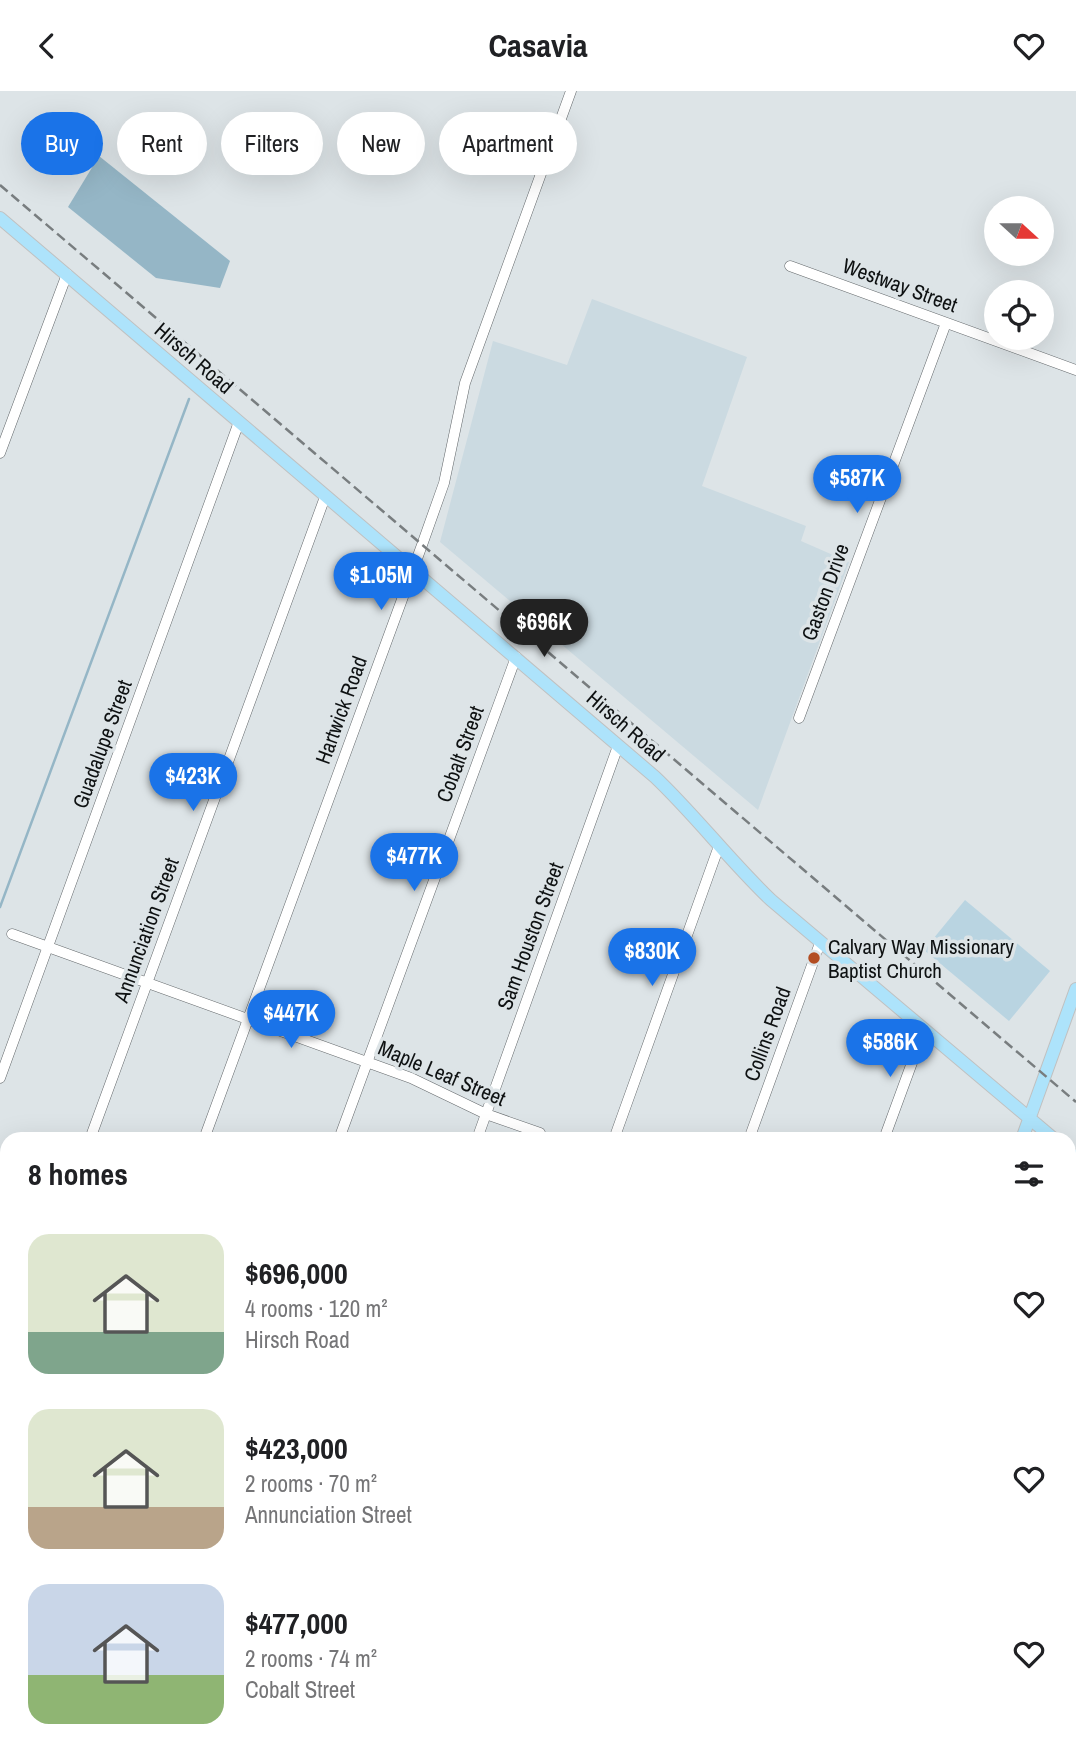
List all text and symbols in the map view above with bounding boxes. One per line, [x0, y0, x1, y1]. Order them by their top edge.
text: Casavia [488, 24, 588, 67]
icon: back [28, 27, 66, 65]
icon: heart [1010, 27, 1048, 65]
chip: Buy [21, 112, 103, 175]
chip: Rent [117, 112, 207, 175]
chip: Filters [221, 112, 323, 175]
chip: New [337, 112, 425, 175]
chip: Apartment [439, 112, 577, 175]
north arrow [984, 196, 1054, 266]
map controls [984, 196, 1054, 350]
street label: Westway Street [839, 251, 962, 319]
button: locate [984, 280, 1054, 350]
street label: Hirsch Road [148, 316, 240, 400]
pin: $587K [808, 455, 906, 515]
text: $587K [829, 462, 885, 493]
street label: Gaston Drive [794, 539, 856, 645]
pin: $1.05M [324, 553, 438, 612]
text: $1.05M [350, 559, 412, 590]
pin: $696K [495, 599, 593, 659]
text: $696K [516, 606, 572, 637]
street label: Hartwick Road [308, 652, 374, 768]
street label: Guadalupe Street [65, 675, 139, 812]
street label: Hirsch Road [580, 684, 672, 768]
street label: Cobalt Street [429, 702, 491, 806]
pin: $423K [144, 753, 242, 813]
text: $423K [165, 760, 221, 791]
pin: $477K [365, 833, 463, 893]
text: $477K [386, 840, 442, 871]
street label: Annunciation Street [106, 853, 186, 1007]
street label: Sam Houston Street [490, 858, 570, 1014]
pin: $830K [603, 929, 701, 988]
place label: Calvary Way Missionary Baptist Church [828, 932, 1014, 985]
text: $830K [624, 935, 680, 966]
marker: Calvary Way Missionary Baptist Church [806, 950, 822, 966]
street label: Collins Road [737, 983, 797, 1085]
pin: $447K [242, 991, 340, 1050]
text: $447K [263, 997, 319, 1028]
pin: $586K [841, 1019, 939, 1079]
text: $586K [862, 1026, 918, 1057]
street label: Maple Leaf Street [374, 1033, 510, 1113]
text: 8 homes [28, 1154, 128, 1194]
icon: filters [1010, 1155, 1048, 1193]
text: $696,000 [245, 1253, 348, 1293]
icon: home [84, 1262, 168, 1346]
icon: heart [1010, 1285, 1048, 1323]
text: 4 rooms · 120 m² [245, 1293, 388, 1324]
text: Hirsch Road [245, 1324, 350, 1355]
text: $423,000 [245, 1428, 348, 1468]
icon: home [84, 1437, 168, 1521]
icon: heart [1010, 1460, 1048, 1498]
text: 2 rooms · 70 m² [245, 1468, 377, 1499]
text: Annunciation Street [245, 1499, 412, 1530]
text: $477,000 [245, 1603, 348, 1643]
icon: home [84, 1612, 168, 1696]
icon: heart [1010, 1635, 1048, 1673]
text: 2 rooms · 74 m² [245, 1643, 377, 1674]
text: Cobalt Street [245, 1674, 355, 1705]

